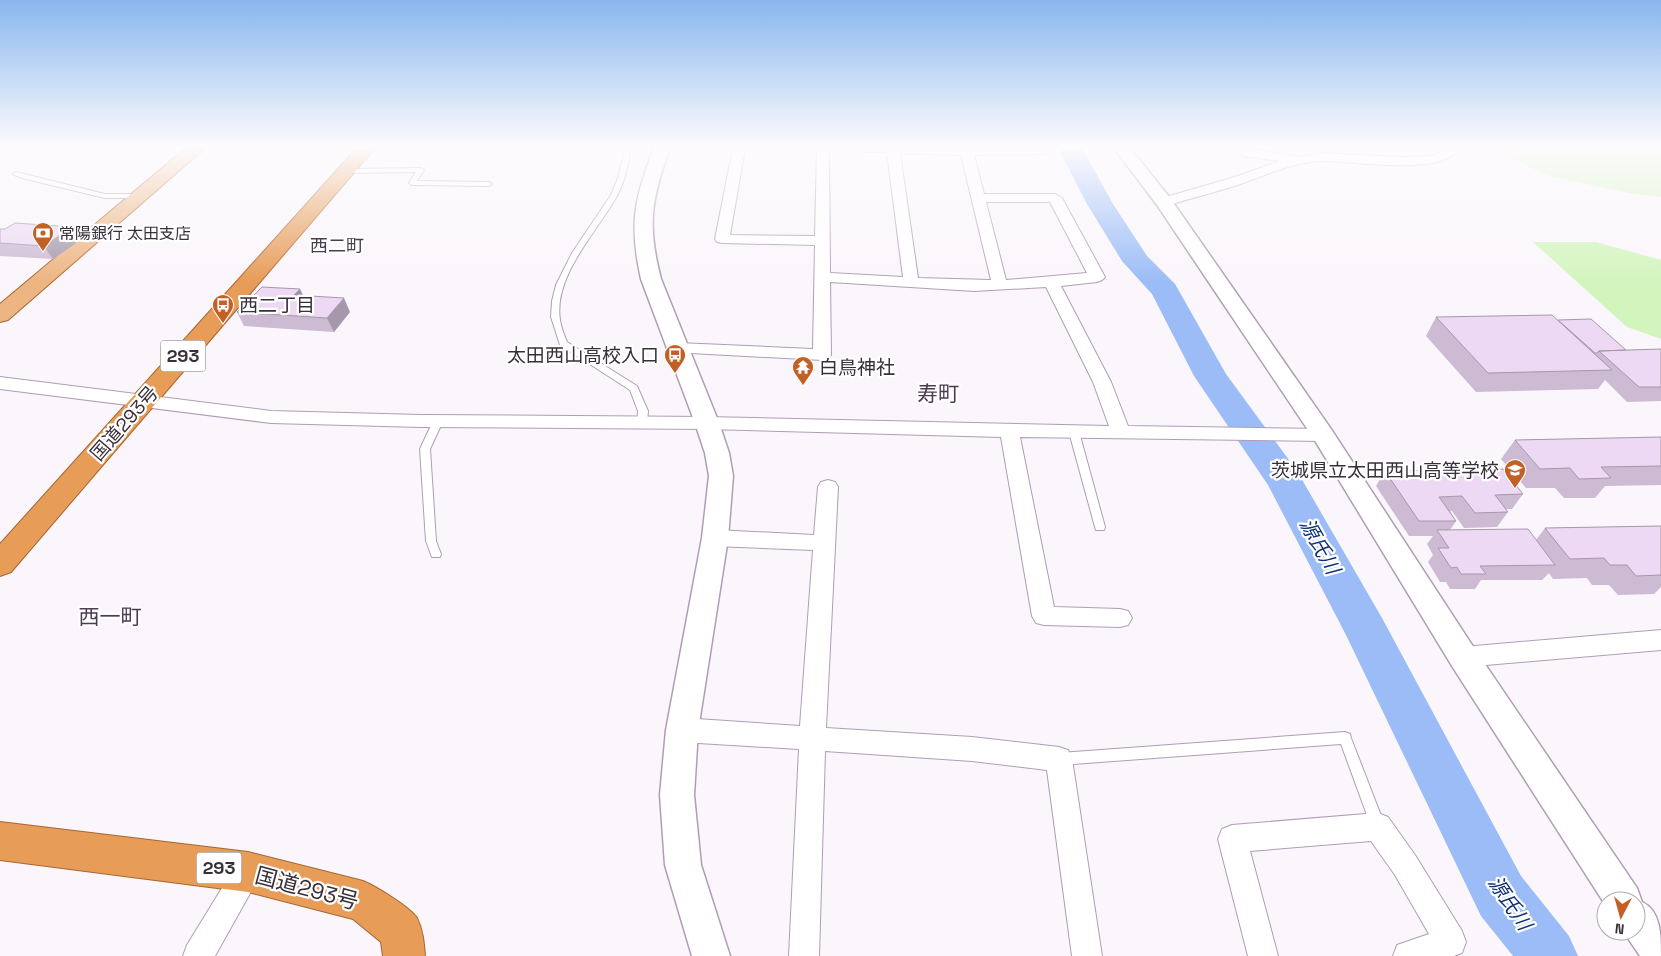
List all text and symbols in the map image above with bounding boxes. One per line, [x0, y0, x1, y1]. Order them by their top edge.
bank icon: 常陽銀行 太田支店 [31, 221, 55, 252]
place label: 常陽銀行 太田支店 [59, 223, 191, 244]
district label: 西二町 [310, 234, 364, 257]
bus stop icon: 西二丁目 [211, 293, 235, 324]
place label: 西二丁目 [239, 293, 315, 318]
road number: 293 [160, 341, 206, 372]
place label: 太田西山高校入口 [507, 343, 659, 368]
bus stop icon: 太田西山高校入口 [663, 343, 687, 374]
temple icon: 白鳥神社 [791, 355, 815, 386]
place label: 白鳥神社 [819, 355, 895, 380]
district label: 寿町 [917, 380, 959, 407]
street label: 国道293号 [85, 381, 164, 466]
place label: 茨城県立太田西山高等学校 [1271, 458, 1499, 483]
school or university icon: 茨城県立太田西山高等学校 [1503, 458, 1527, 489]
water label: 源氏川 [1294, 513, 1347, 580]
district label: 西一町 [79, 603, 142, 630]
road number: 293 [196, 852, 242, 884]
street label: 国道293号 [252, 861, 362, 915]
water label: 源氏川 [1482, 871, 1539, 937]
north arrow [1596, 891, 1646, 941]
text: N [1614, 919, 1625, 938]

